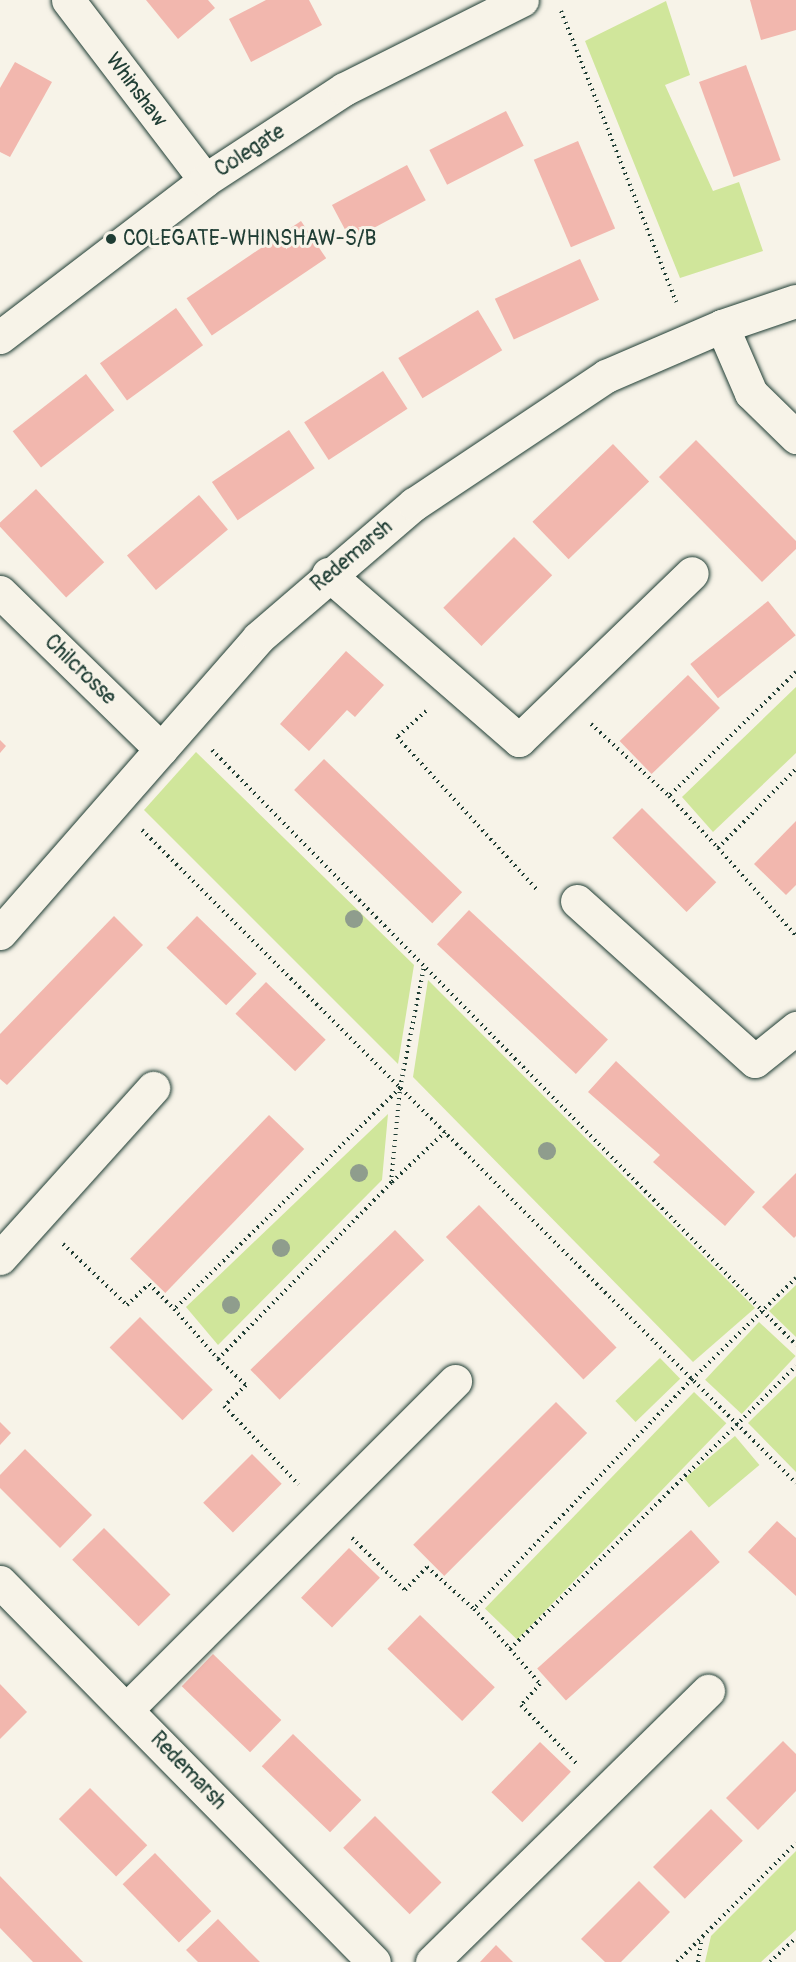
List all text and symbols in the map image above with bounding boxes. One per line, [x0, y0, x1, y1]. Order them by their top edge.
street label: Whinshaw [100, 48, 172, 132]
street label: Colegate [210, 119, 290, 183]
place label: COLEGATE-WHINSHAW-S/B [123, 226, 376, 252]
marker: COLEGATE-WHINSHAW-S/B [104, 232, 118, 246]
street label: Redemarsh [306, 515, 398, 597]
street label: Chilcrosse [39, 630, 121, 710]
street label: Redemarsh [145, 1727, 231, 1815]

